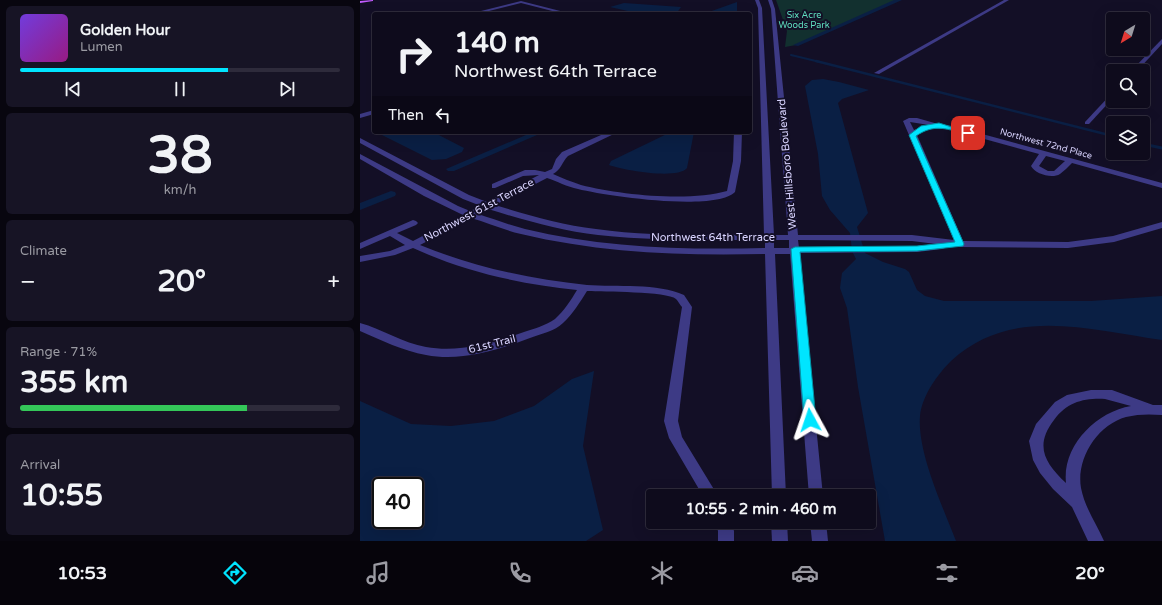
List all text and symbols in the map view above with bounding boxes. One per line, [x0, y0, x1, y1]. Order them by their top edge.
park label: Six Acre Woods Park [778, 10, 830, 31]
north arrow [1106, 12, 1150, 56]
map controls [1106, 12, 1150, 160]
text: Golden Hour [80, 21, 170, 39]
text: 140 m [454, 26, 540, 60]
icon: right [388, 28, 440, 80]
text: Lumen [80, 39, 123, 55]
text: Northwest 64th Terrace [454, 60, 657, 82]
button: search [1106, 64, 1150, 108]
icon: previous [62, 78, 84, 100]
icon: pause [169, 78, 191, 100]
icon: next [276, 78, 298, 100]
street label: West Hillsboro Boulevard [775, 98, 799, 230]
icon: left [432, 104, 454, 126]
text: Then [388, 106, 424, 124]
pin [951, 116, 985, 150]
button: layers [1106, 116, 1150, 160]
icon: arrive [957, 122, 979, 144]
text: 38 [147, 124, 213, 187]
street label: Northwest 72nd Place [999, 126, 1093, 162]
street label: Northwest 61st Terrace [422, 175, 536, 245]
text: km/h [164, 182, 196, 198]
street label: Northwest 64th Terrace [651, 231, 775, 244]
text: Climate [20, 243, 67, 259]
text: 20° [157, 263, 206, 300]
text: − [20, 269, 36, 295]
text: + [328, 269, 340, 295]
street label: 61st Trail [467, 332, 517, 356]
text: Range · 71% [20, 344, 97, 360]
text: 355 km [20, 364, 128, 401]
position arrow [789, 399, 831, 441]
text: Arrival [20, 457, 60, 473]
text: 10:55 [20, 477, 103, 514]
speed limit sign: 40 [372, 477, 424, 529]
text: 10:55 · 2 min · 460 m [686, 500, 836, 518]
icon: directions [221, 559, 249, 587]
icon: music [364, 559, 392, 587]
icon: phone [506, 559, 534, 587]
icon: climate [648, 559, 676, 587]
icon: car [791, 559, 819, 587]
icon: filters [933, 559, 961, 587]
text: 10:53 [57, 562, 107, 584]
text: 20° [1075, 562, 1105, 584]

